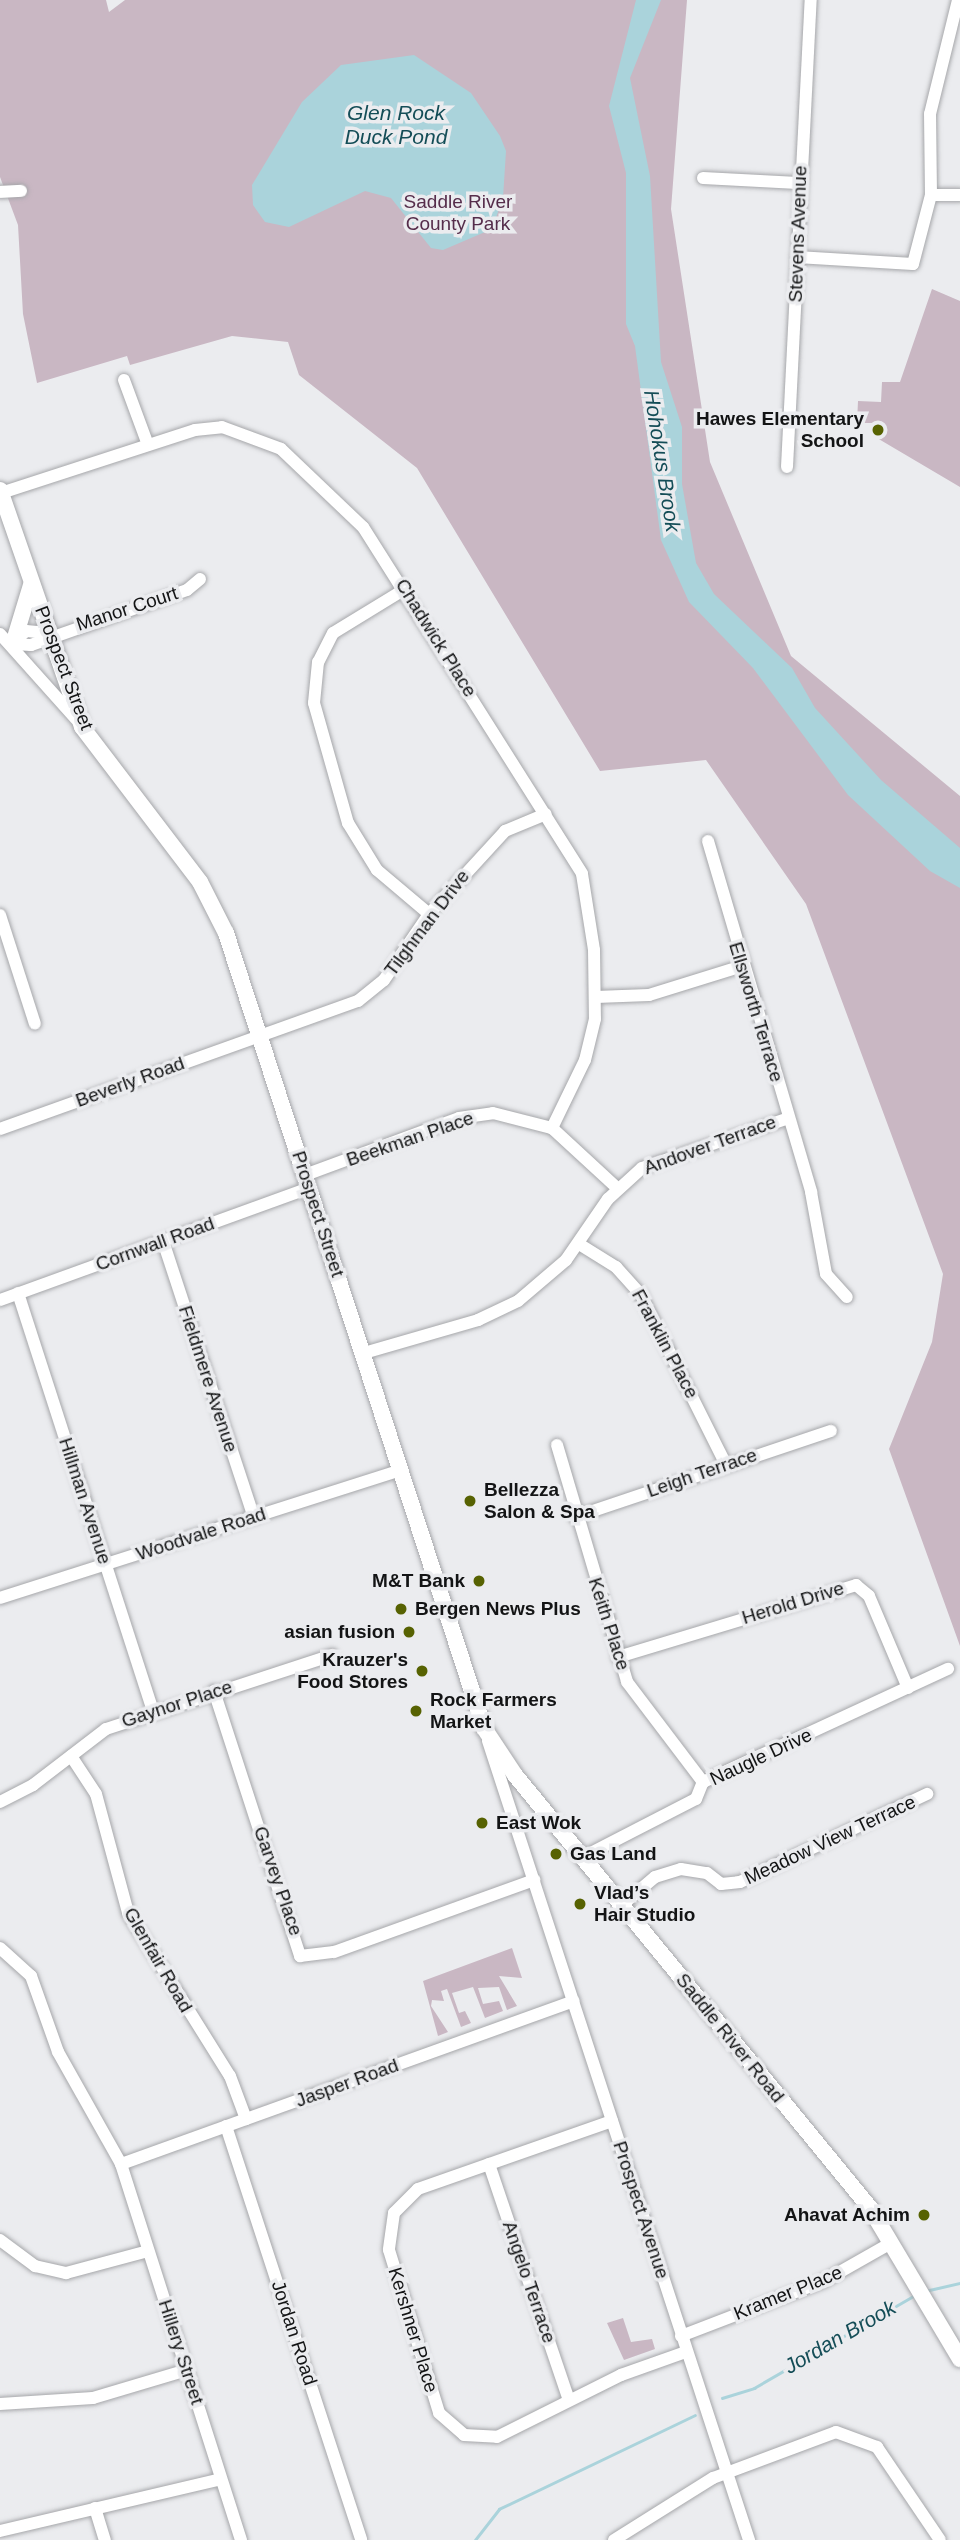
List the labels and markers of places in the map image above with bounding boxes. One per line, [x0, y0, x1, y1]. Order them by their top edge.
place label: Hawes Elementary School [696, 408, 864, 452]
marker: Hawes Elementary School [870, 422, 886, 438]
place label: Bellezza Salon & Spa [484, 1479, 595, 1523]
marker: Bellezza Salon & Spa [462, 1493, 478, 1509]
place label: M&T Bank [372, 1570, 465, 1592]
marker: M&T Bank [471, 1573, 487, 1589]
place label: Bergen News Plus [415, 1598, 581, 1620]
marker: Bergen News Plus [393, 1601, 409, 1617]
place label: asian fusion [284, 1621, 395, 1643]
marker: asian fusion [401, 1624, 417, 1640]
place label: Krauzer's Food Stores [297, 1649, 408, 1693]
marker: Krauzer's Food Stores [414, 1663, 430, 1679]
place label: Rock Farmers Market [430, 1689, 557, 1733]
marker: Rock Farmers Market [408, 1703, 424, 1719]
place label: East Wok [496, 1812, 581, 1834]
marker: East Wok [474, 1815, 490, 1831]
place label: Gas Land [570, 1843, 657, 1865]
marker: Gas Land [548, 1846, 564, 1862]
place label: Vlad’s Hair Studio [594, 1882, 695, 1926]
marker: Vlad’s Hair Studio [572, 1896, 588, 1912]
place label: Ahavat Achim [783, 2204, 910, 2226]
marker: Ahavat Achim [916, 2207, 932, 2223]

